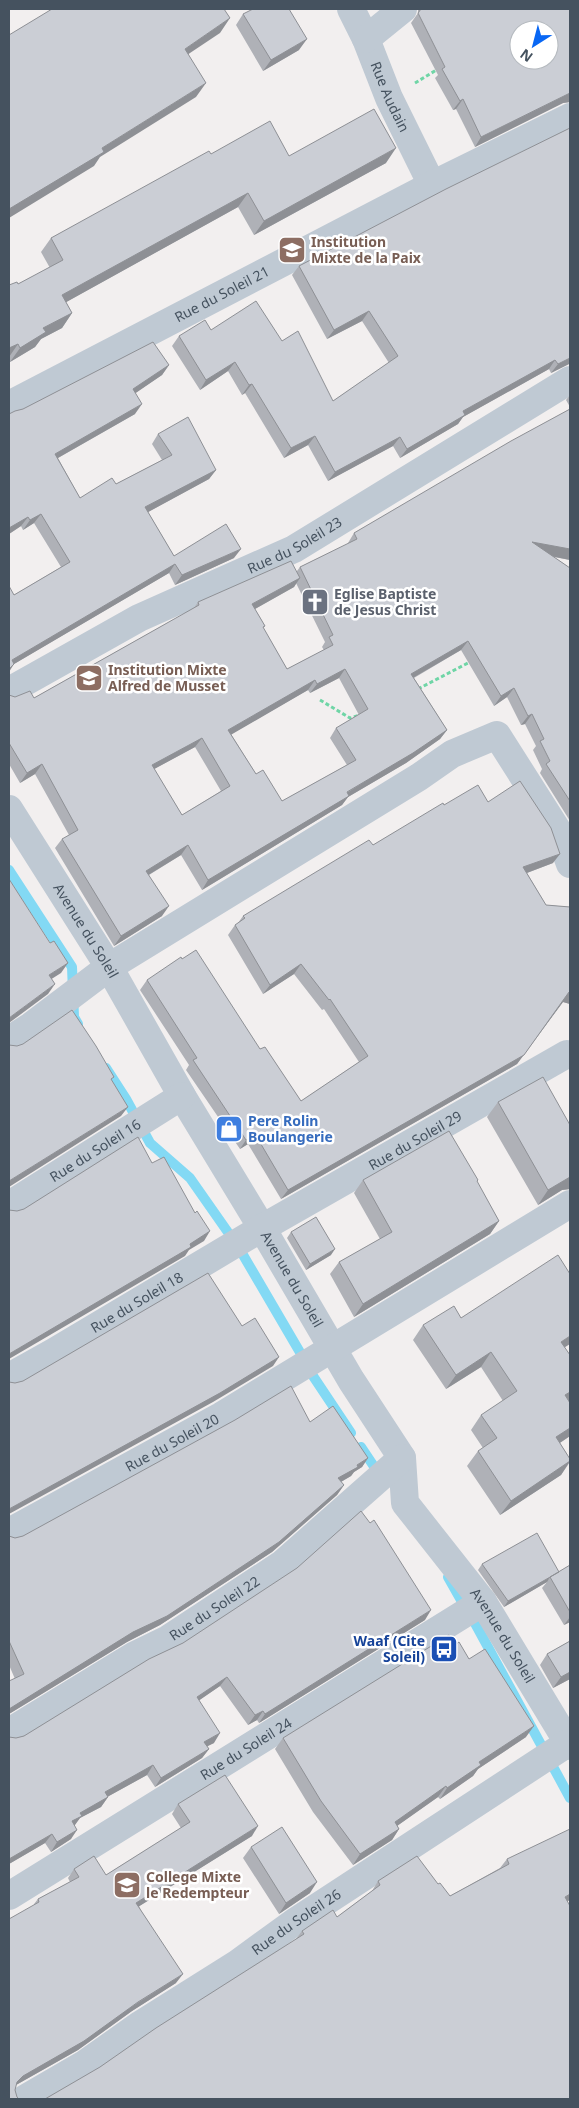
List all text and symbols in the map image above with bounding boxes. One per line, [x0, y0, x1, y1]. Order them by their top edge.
north arrow [509, 20, 559, 70]
text: N [516, 45, 536, 67]
street label: Rue Audain [367, 58, 414, 135]
place label: Institution Mixte de la Paix [311, 232, 422, 267]
school or university icon: Institution Mixte de la Paix [277, 235, 307, 265]
street label: Rue du Soleil 21 [171, 261, 272, 326]
street label: Rue du Soleil 23 [244, 512, 345, 578]
place label: Eglise Baptiste de Jesus Christ [334, 584, 436, 619]
church icon: Eglise Baptiste de Jesus Christ [300, 587, 330, 617]
place label: Institution Mixte Alfred de Musset [108, 660, 227, 695]
school or university icon: Institution Mixte Alfred de Musset [74, 663, 104, 693]
street label: Avenue du Soleil [49, 879, 123, 981]
street label: Rue du Soleil 29 [365, 1106, 465, 1174]
place label: Pere Rolin Boulangerie [248, 1111, 333, 1146]
street label: Rue du Soleil 16 [46, 1114, 144, 1186]
shop icon: Pere Rolin Boulangerie [214, 1114, 244, 1144]
street label: Avenue du Soleil [257, 1227, 328, 1331]
street label: Rue du Soleil 18 [87, 1267, 186, 1337]
street label: Rue du Soleil 20 [122, 1409, 222, 1476]
street label: Rue du Soleil 22 [165, 1571, 263, 1645]
street label: Avenue du Soleil [466, 1584, 540, 1687]
place label: Waaf (Cite Soleil) [354, 1631, 425, 1666]
bus stop icon: Waaf (Cite Soleil) [429, 1634, 459, 1664]
street label: Rue du Soleil 24 [196, 1713, 295, 1784]
place label: College Mixte le Redempteur [146, 1867, 250, 1902]
school or university icon: College Mixte le Redempteur [112, 1870, 142, 1900]
street label: Rue du Soleil 26 [248, 1884, 344, 1959]

